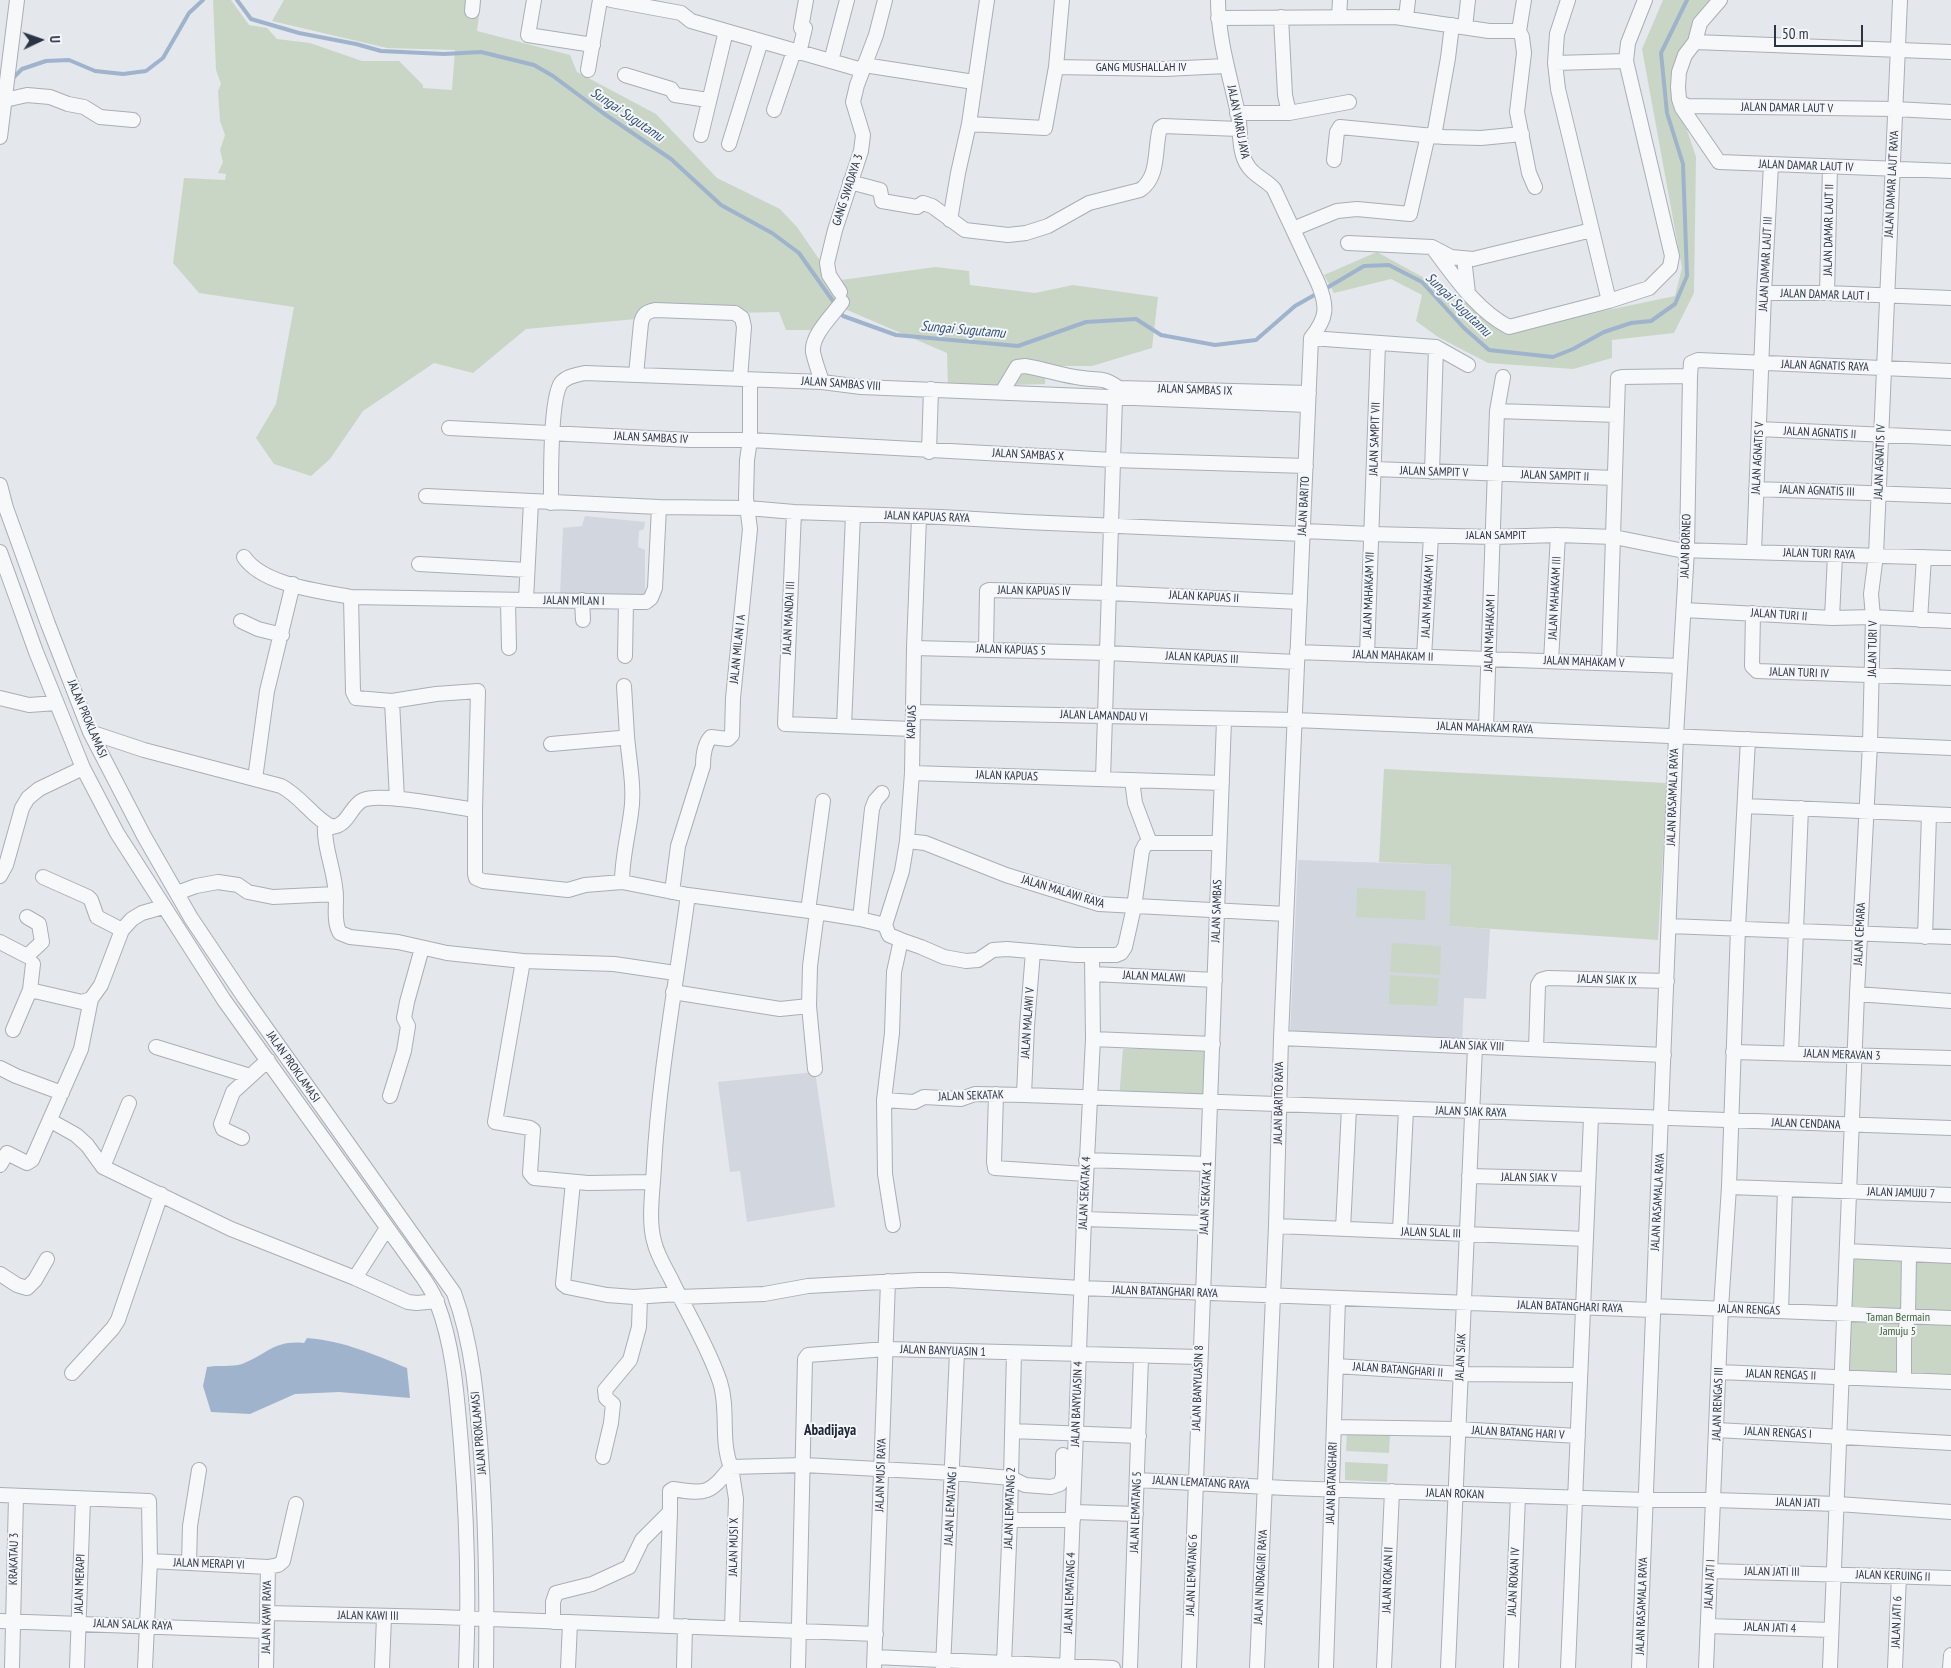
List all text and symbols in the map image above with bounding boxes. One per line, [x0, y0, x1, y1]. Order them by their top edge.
north arrow [15, 15, 65, 65]
scale bar [1776, 15, 1865, 47]
text: 50 m [1782, 24, 1808, 43]
text: U [46, 35, 64, 43]
street label: GANG MUSHALLAH IV [1096, 61, 1186, 75]
water label: Sungai Sugutamu [587, 84, 667, 146]
street label: JALAN WARU JAYA [1224, 84, 1252, 160]
street label: JALAN DAMAR LAUT V [1741, 100, 1833, 116]
street label: JALAN DAMAR LAUT RAYA [1882, 130, 1902, 238]
street label: GANG SWADAYA 3 [830, 152, 866, 228]
street label: JALAN DAMAR LAUT IV [1758, 157, 1854, 175]
street label: JALAN DAMAR LAUT II [1821, 184, 1837, 276]
street label: JALAN DAMAR LAUT III [1756, 216, 1776, 312]
water label: Sungai Sugutamu [1422, 270, 1494, 340]
street label: JALAN DAMAR LAUT I [1780, 286, 1870, 304]
water label: Sungai Sugutamu [920, 318, 1006, 342]
street label: JALAN AGNATIS RAYA [1781, 357, 1869, 375]
street label: JALAN SAMBAS VIII [801, 374, 881, 394]
street label: JALAN SAMBAS IX [1157, 382, 1233, 398]
street label: JALAN SAMPIT VII [1367, 402, 1383, 476]
street label: JALAN AGNATIS V [1749, 421, 1767, 495]
street label: JALAN AGNATIS II [1783, 424, 1857, 442]
street label: JALAN AGNATIS IV [1871, 424, 1889, 500]
street label: JALAN SAMBAS IV [614, 429, 688, 447]
street label: JALAN SAMBAS X [992, 446, 1064, 464]
street label: JALAN SAMPIT V [1400, 464, 1468, 480]
street label: JALAN SAMPIT II [1521, 468, 1589, 484]
street label: JALAN BARITO [1295, 476, 1313, 536]
street label: JALAN AGNATIS III [1779, 482, 1855, 500]
street label: JALAN KAPUAS RAYA [884, 508, 970, 526]
street label: JALAN BORNEO [1678, 514, 1694, 578]
street label: JALAN SAMPIT [1466, 529, 1526, 543]
street label: JALAN TURI RAYA [1783, 546, 1855, 562]
street label: JALAN MAHAKAM VII [1360, 552, 1378, 638]
street label: JALAN MAHAKAM VI [1419, 554, 1437, 638]
street label: JALAN MAHAKAM III [1546, 556, 1564, 640]
street label: JALAN MANDAI III [780, 581, 798, 655]
street label: JALAN KAPUAS IV [997, 583, 1071, 599]
street label: JALAN KAPUAS II [1169, 588, 1239, 606]
street label: JALAN MILAN I [543, 593, 605, 609]
street label: JALAN MAHAKAM I [1481, 594, 1499, 672]
street label: JALAN TURI II [1750, 606, 1808, 624]
street label: JALAN MILAN I A [727, 614, 749, 684]
street label: JALAN TURI V [1865, 621, 1881, 677]
street label: JALAN KAPUAS 5 [976, 642, 1046, 658]
street label: JALAN MAHAKAM II [1352, 647, 1434, 665]
street label: JALAN KAPUAS III [1165, 649, 1239, 667]
street label: JALAN MAHAKAM V [1543, 653, 1625, 671]
street label: JALAN TURI IV [1769, 665, 1829, 681]
street label: JALAN PROKLAMASI [64, 678, 110, 760]
street label: KAPUAS [904, 705, 920, 739]
street label: JALAN LAMANDAU VI [1060, 707, 1148, 725]
street label: JALAN MAHAKAM RAYA [1437, 719, 1533, 737]
street label: JALAN RASAMALA RAYA [1664, 748, 1682, 846]
street label: JALAN KAPUAS [976, 768, 1038, 784]
street label: JALAN MALAWI RAYA [1020, 872, 1106, 912]
street label: JALAN SAMBAS [1209, 879, 1225, 943]
street label: JALAN CEMARA [1851, 902, 1869, 966]
street label: JALAN MALAWI [1122, 968, 1186, 986]
street label: JALAN SIAK IX [1577, 972, 1637, 988]
street label: JALAN MALAWI V [1018, 987, 1038, 1059]
street label: JALAN PROKLAMASI [263, 1029, 323, 1105]
street label: JALAN SIAK VIII [1440, 1038, 1504, 1054]
street label: JALAN MERAVAN 3 [1803, 1046, 1881, 1064]
street label: JALAN BARITO RAYA [1271, 1061, 1287, 1145]
street label: JALAN SEKATAK [938, 1088, 1004, 1104]
street label: JALAN SIAK RAYA [1435, 1104, 1507, 1120]
street label: JALAN CENDANA [1771, 1116, 1841, 1132]
street label: JALAN RASAMALA RAYA [1648, 1153, 1668, 1251]
street label: JALAN SEKATAK 4 [1076, 1156, 1094, 1230]
street label: JALAN SEKATAK 1 [1197, 1161, 1215, 1235]
street label: JALAN SIAK V [1501, 1170, 1557, 1186]
street label: JALAN JAMUJU 7 [1867, 1185, 1935, 1201]
street label: JALAN SLAL III [1401, 1225, 1461, 1241]
street label: JALAN BATANGHARI RAYA [1112, 1283, 1218, 1301]
street label: JALAN BATANGHARI RAYA [1517, 1298, 1623, 1316]
street label: JALAN RENGAS [1718, 1302, 1780, 1318]
park label: Taman Bermain Jamuju 5 [1866, 1311, 1930, 1339]
street label: JALAN SIAK [1453, 1333, 1469, 1381]
street label: JALAN BANYUASIN 1 [900, 1342, 986, 1360]
street label: JALAN BANYUASIN 8 [1189, 1345, 1207, 1431]
street label: JALAN BATANGHARI II [1352, 1360, 1444, 1380]
street label: JALAN BANYUASIN 4 [1068, 1361, 1086, 1447]
street label: JALAN RENGAS III [1710, 1367, 1726, 1441]
street label: JALAN RENGAS II [1746, 1367, 1816, 1383]
street label: JALAN PROKLAMASI [468, 1391, 490, 1475]
district label: Abadijaya [804, 1422, 856, 1440]
street label: JALAN BATANG HARI V [1471, 1423, 1565, 1443]
street label: JALAN RENGAS I [1744, 1424, 1812, 1442]
street label: JALAN MUSI RAYA [873, 1438, 889, 1512]
street label: JALAN BATANGHARI [1323, 1442, 1341, 1524]
street label: JALAN LEMATANG I [942, 1466, 960, 1546]
street label: JALAN LEMATANG 2 [1001, 1467, 1019, 1549]
street label: JALAN LEMATANG 5 [1127, 1471, 1145, 1553]
street label: JALAN LEMATANG RAYA [1152, 1473, 1250, 1493]
street label: JALAN ROKAN [1426, 1486, 1484, 1502]
street label: JALAN JATI [1776, 1495, 1820, 1511]
street label: JALAN MUSI X [726, 1518, 742, 1576]
street label: JALAN INDRAGIRI RAYA [1251, 1529, 1271, 1625]
street label: KRAKATAU 3 [6, 1533, 22, 1585]
street label: JALAN LEMATANG 6 [1183, 1534, 1201, 1616]
street label: JALAN ROKAN II [1380, 1547, 1396, 1613]
street label: JALAN ROKAN IV [1505, 1547, 1523, 1617]
street label: JALAN LEMATANG 4 [1061, 1552, 1079, 1634]
street label: JALAN MERAPI [72, 1554, 88, 1614]
street label: JALAN MERAPI VI [173, 1556, 245, 1572]
street label: JALAN RASAMALA RAYA [1633, 1557, 1651, 1655]
street label: JALAN JATI I [1702, 1559, 1718, 1609]
street label: JALAN JATI III [1744, 1564, 1800, 1580]
street label: JALAN KERUING II [1855, 1568, 1931, 1584]
street label: JALAN KAWI RAYA [259, 1580, 275, 1654]
street label: JALAN JATI 6 [1889, 1596, 1905, 1648]
street label: JALAN KAWI III [337, 1608, 399, 1624]
street label: JALAN SALAK RAYA [93, 1616, 173, 1634]
street label: JALAN JATI 4 [1744, 1620, 1796, 1636]

